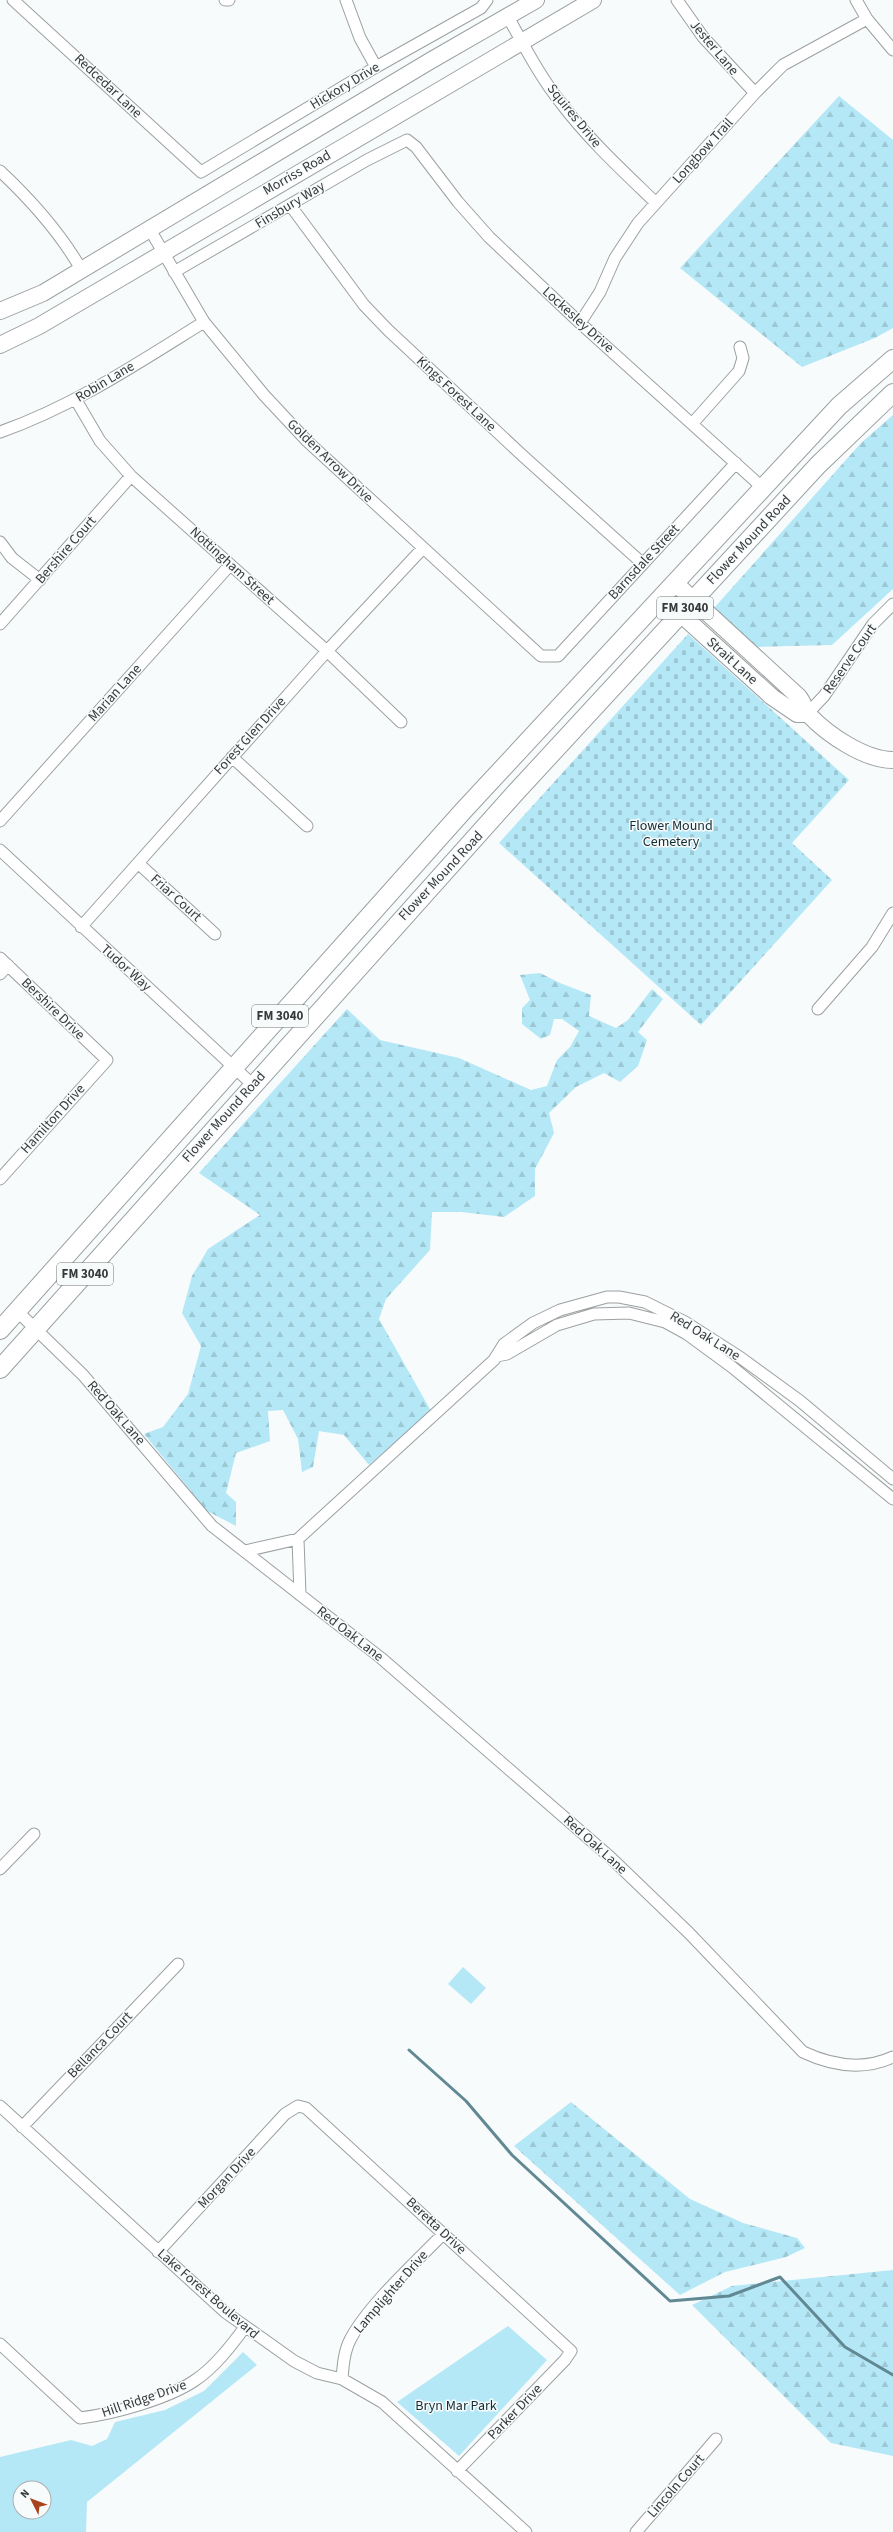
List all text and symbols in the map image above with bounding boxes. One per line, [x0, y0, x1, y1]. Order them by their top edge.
street label: Jester Lane [685, 16, 743, 80]
street label: Redcedar Lane [70, 49, 146, 123]
street label: Hickory Drive [306, 57, 384, 115]
street label: Squires Drive [542, 80, 606, 152]
street label: Longbow Trail [668, 113, 738, 188]
street label: Morriss Road [259, 145, 335, 201]
street label: Finsbury Way [251, 176, 329, 234]
street label: Lockesley Drive [538, 282, 618, 358]
street label: Kings Forest Lane [412, 352, 500, 436]
street label: Robin Lane [72, 357, 138, 407]
street label: Golden Arrow Drive [282, 415, 378, 507]
street label: Flower Mound Road [702, 491, 796, 589]
street label: Bershire Court [31, 511, 101, 588]
street label: Barnsdale Street [604, 520, 685, 604]
street label: Nottingham Street [185, 522, 279, 610]
road number: FM 3040 [657, 597, 713, 619]
street label: Reserve Court [818, 620, 882, 698]
street label: Strait Lane [702, 633, 762, 690]
street label: Marian Lane [84, 660, 146, 726]
street label: Forest Glen Drive [209, 692, 291, 779]
park label: Flower Mound Cemetery [629, 816, 713, 852]
street label: Flower Mound Road [394, 827, 488, 925]
street label: Friar Court [146, 870, 206, 926]
street label: Tudor Way [96, 940, 156, 996]
street label: Bershire Drive [17, 973, 89, 1045]
road number: FM 3040 [252, 1005, 308, 1027]
street label: Flower Mound Road [178, 1067, 270, 1167]
street label: Hamilton Drive [16, 1080, 90, 1158]
road number: FM 3040 [57, 1263, 113, 1285]
street label: Red Oak Lane [666, 1306, 744, 1366]
street label: Red Oak Lane [82, 1376, 150, 1450]
street label: Red Oak Lane [312, 1602, 388, 1667]
street label: Red Oak Lane [559, 1811, 631, 1879]
street label: Bellanca Court [63, 2007, 137, 2083]
street label: Morgan Drive [193, 2143, 261, 2213]
street label: Beretta Drive [401, 2193, 471, 2259]
street label: Lake Forest Boulevard [153, 2244, 263, 2344]
street label: Lamplighter Drive [349, 2246, 433, 2338]
street label: Hill Ridge Drive [99, 2375, 189, 2423]
street label: Parker Drive [483, 2380, 547, 2444]
park label: Bryn Mar Park [415, 2396, 497, 2416]
street label: Lincoln Court [643, 2450, 709, 2522]
north arrow [12, 2480, 52, 2520]
text: N [17, 2486, 33, 2501]

